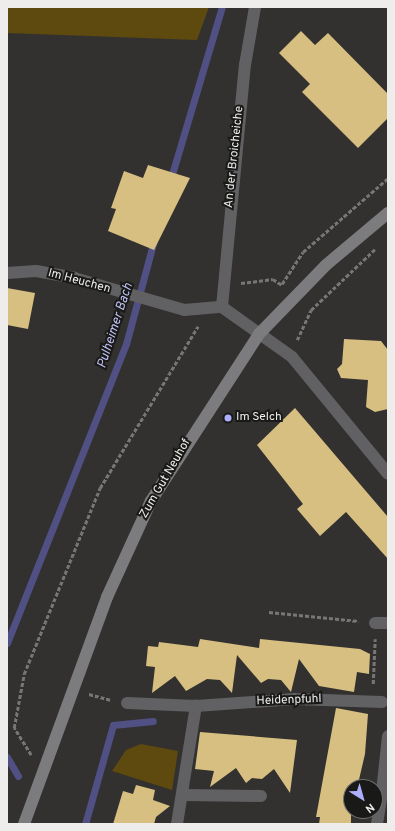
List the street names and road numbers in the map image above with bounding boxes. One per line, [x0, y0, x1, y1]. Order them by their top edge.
street label: An der Broicheiche [222, 105, 248, 209]
street label: Im Heuchen [46, 267, 112, 297]
street label: Zum Gut Neuhof [137, 437, 195, 521]
street label: Heidenpfuhl [256, 693, 322, 709]

